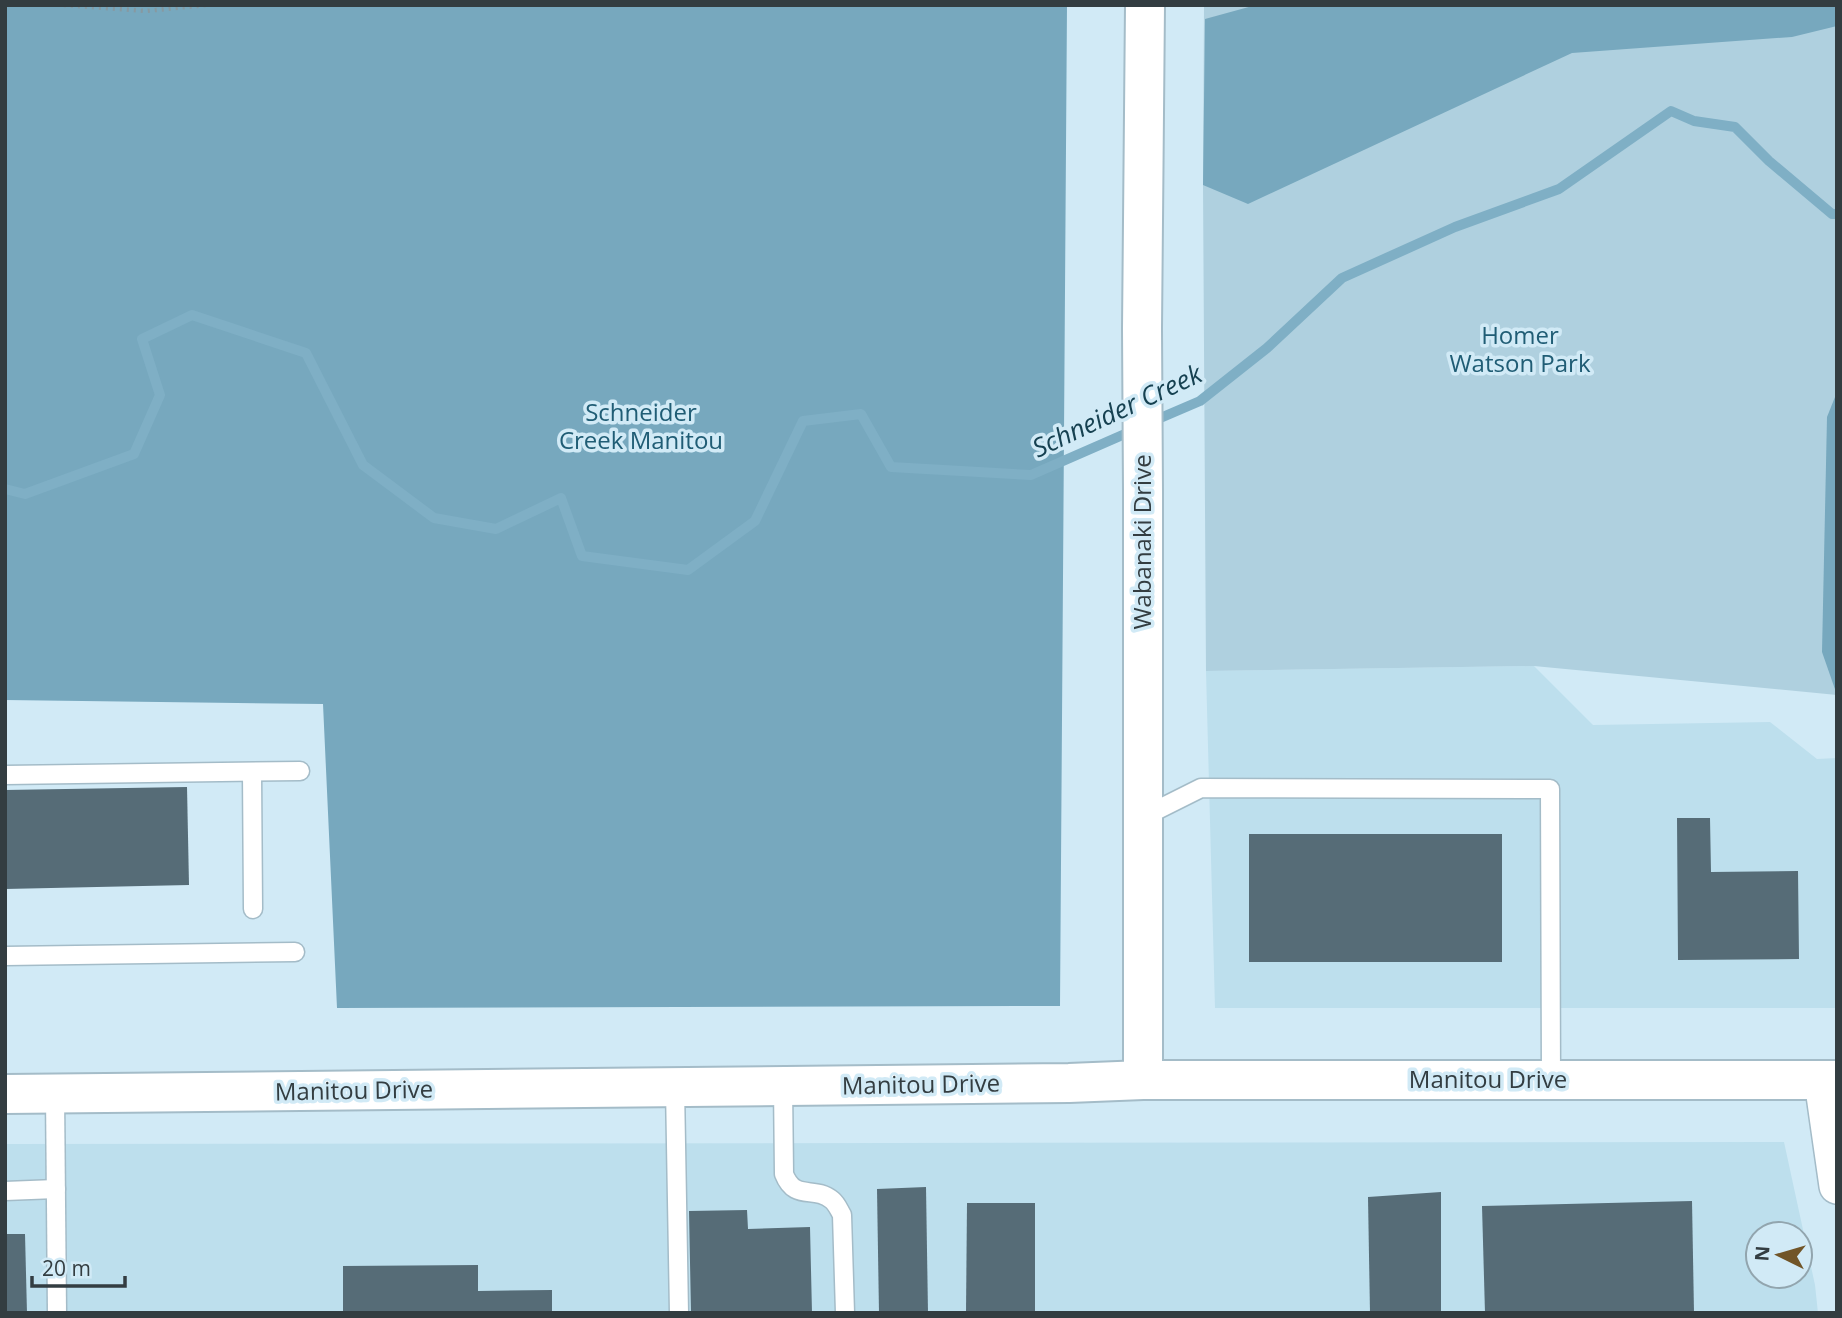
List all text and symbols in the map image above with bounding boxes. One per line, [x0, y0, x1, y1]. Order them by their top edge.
park label: Homer Watson Park [1449, 318, 1591, 379]
water label: Schneider Creek [1026, 354, 1209, 465]
park label: Schneider Creek Manitou [559, 395, 723, 456]
street label: Wabanaki Drive [1125, 454, 1158, 630]
street label: Manitou Drive [1409, 1062, 1567, 1095]
street label: Manitou Drive [842, 1066, 1000, 1101]
street label: Manitou Drive [275, 1072, 433, 1107]
north arrow [1744, 1220, 1814, 1290]
scale bar [32, 1244, 124, 1288]
text: N [1748, 1245, 1776, 1262]
text: 20 m [42, 1254, 91, 1282]

